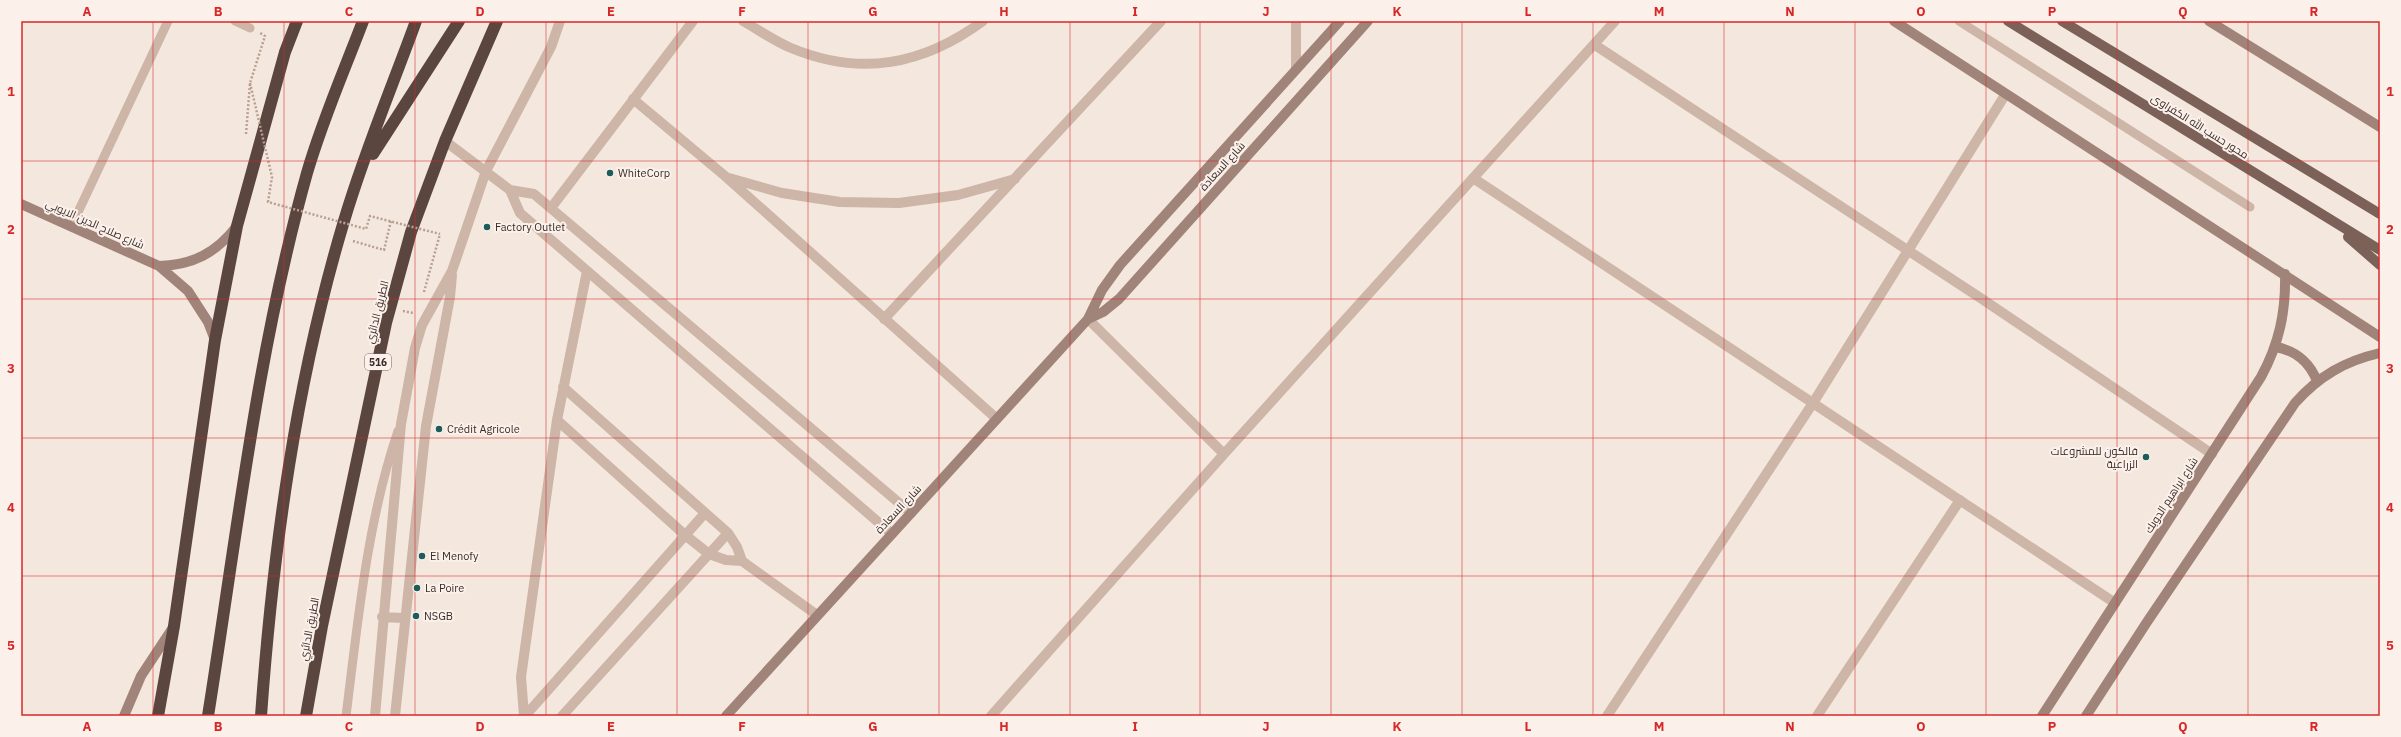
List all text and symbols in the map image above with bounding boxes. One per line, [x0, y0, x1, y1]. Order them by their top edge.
text: A [83, 3, 92, 20]
text: B [214, 3, 223, 20]
text: C [345, 3, 354, 20]
text: D [475, 3, 485, 20]
text: E [607, 3, 615, 20]
text: F [738, 3, 746, 20]
text: G [868, 3, 878, 20]
text: H [999, 3, 1009, 20]
text: I [1132, 3, 1138, 20]
text: J [1262, 3, 1270, 20]
text: K [1392, 3, 1402, 20]
text: L [1525, 3, 1532, 20]
text: M [1654, 3, 1664, 20]
text: N [1785, 3, 1795, 20]
text: O [1916, 3, 1926, 20]
text: P [2048, 3, 2057, 20]
text: Q [2178, 3, 2188, 20]
text: R [2310, 3, 2319, 20]
text: 1 [7, 83, 15, 100]
text: 1 [2386, 83, 2394, 100]
street label: محور حسب الله الكفراوى [2149, 89, 2252, 162]
street label: شارع السعادة [1196, 139, 1248, 194]
place label: WhiteCorp [618, 166, 670, 180]
marker: WhiteCorp [605, 168, 615, 178]
street label: شارع صلاح الدين الايوبي [43, 196, 146, 254]
place label: Factory Outlet [495, 220, 565, 234]
text: 2 [7, 221, 15, 238]
text: 2 [2386, 221, 2394, 238]
marker: Factory Outlet [482, 222, 492, 232]
street label: الطريق الدائري [362, 279, 394, 346]
road number: 516 [365, 354, 391, 370]
text: 3 [7, 360, 15, 377]
text: 3 [2386, 360, 2394, 377]
place label: Crédit Agricole [447, 422, 520, 436]
marker: Crédit Agricole [434, 424, 444, 434]
place label: فالكون للمشروعات الزراعية [2051, 444, 2138, 471]
marker: فالكون للمشروعات الزراعية [2141, 452, 2151, 462]
street label: شارع ابراهيم الدوبك [2141, 454, 2202, 536]
street label: شارع السعادة [872, 482, 925, 537]
text: 4 [7, 499, 15, 516]
text: 4 [2386, 499, 2394, 516]
place label: El Menofy [430, 549, 479, 563]
marker: El Menofy [417, 551, 427, 561]
place label: La Poire [425, 581, 464, 595]
marker: La Poire [412, 583, 422, 593]
street label: الطريق الدائري [296, 596, 324, 662]
place label: NSGB [424, 609, 453, 623]
marker: NSGB [411, 611, 421, 621]
text: 5 [7, 637, 15, 654]
text: 5 [2386, 637, 2394, 654]
text: A [83, 718, 92, 735]
text: B [214, 718, 223, 735]
text: C [345, 718, 354, 735]
text: D [475, 718, 485, 735]
text: E [607, 718, 615, 735]
text: F [738, 718, 746, 735]
text: G [868, 718, 878, 735]
text: H [999, 718, 1009, 735]
text: I [1132, 718, 1138, 735]
text: J [1262, 718, 1270, 735]
text: K [1392, 718, 1402, 735]
text: L [1525, 718, 1532, 735]
text: M [1654, 718, 1664, 735]
text: N [1785, 718, 1795, 735]
text: O [1916, 718, 1926, 735]
text: P [2048, 718, 2057, 735]
text: Q [2178, 718, 2188, 735]
text: R [2310, 718, 2319, 735]

